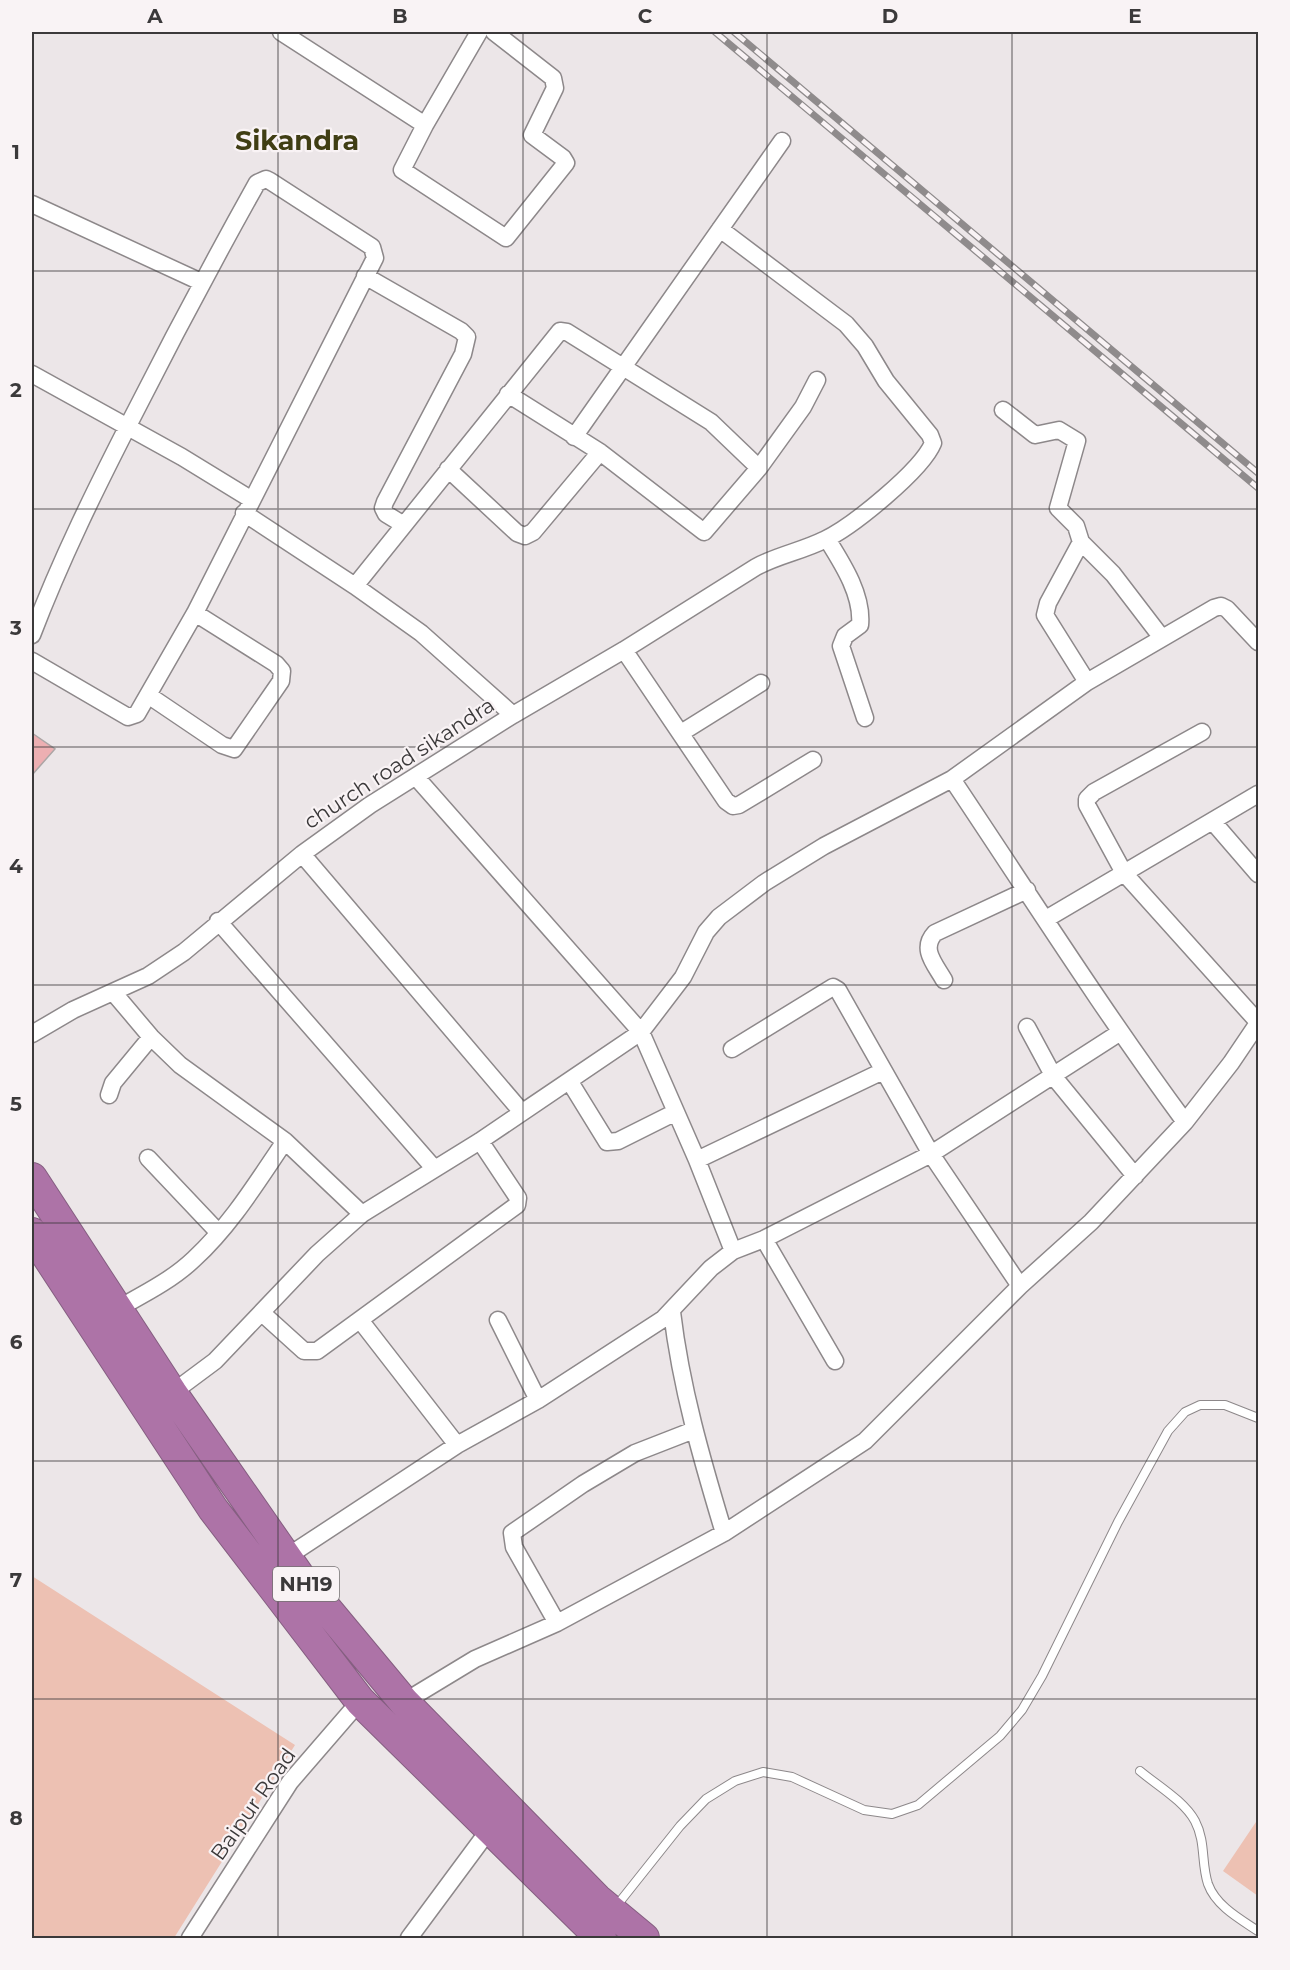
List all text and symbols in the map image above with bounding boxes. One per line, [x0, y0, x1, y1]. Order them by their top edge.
text: A [146, 4, 163, 28]
text: B [392, 4, 408, 28]
text: C [638, 4, 653, 28]
text: D [882, 4, 898, 28]
text: E [1128, 4, 1142, 28]
district label: Sikandra [235, 124, 359, 157]
text: 1 [12, 140, 20, 164]
text: 2 [10, 378, 22, 402]
text: 3 [9, 616, 22, 640]
street label: church road sikandra [299, 692, 499, 834]
text: 4 [9, 854, 23, 878]
text: 5 [10, 1092, 22, 1116]
text: 6 [10, 1330, 23, 1354]
road number: NH19 [273, 1567, 339, 1601]
text: 7 [10, 1568, 22, 1592]
street label: Baipur Road [205, 1743, 301, 1865]
text: 8 [9, 1806, 23, 1830]

